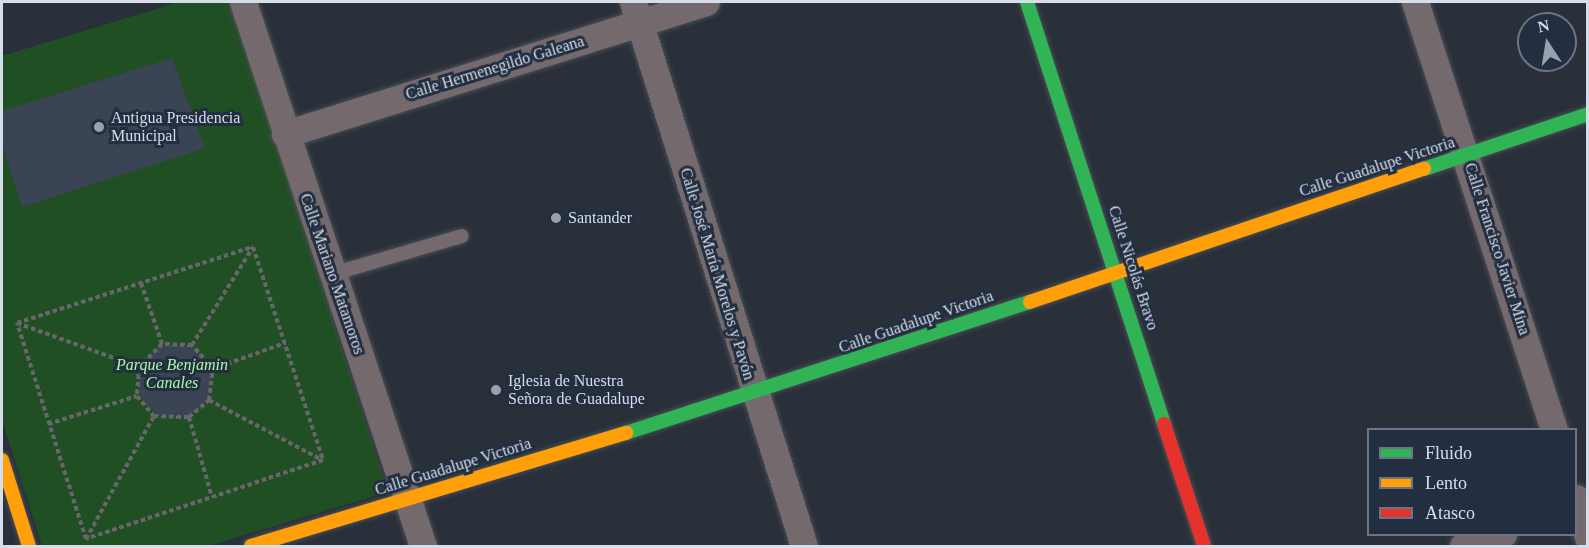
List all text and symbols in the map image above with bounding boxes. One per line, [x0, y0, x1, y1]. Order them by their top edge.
north arrow [1517, 12, 1577, 72]
text: N [1536, 16, 1551, 35]
street label: Calle Hermenegildo Galeana [403, 32, 587, 104]
place label: Antigua Presidencia Municipal [111, 108, 240, 146]
marker: Antigua Presidencia Municipal [92, 120, 106, 134]
street label: Calle Guadalupe Victoria [1297, 133, 1457, 201]
street label: Calle Francisco Javier Mina [1460, 160, 1534, 338]
street label: Calle José María Morelos y Pavón [676, 166, 758, 382]
street label: Calle Mariano Matamoros [295, 191, 369, 357]
street label: Calle Nicolás Bravo [1104, 203, 1162, 333]
place label: Santander [568, 208, 632, 228]
marker: Santander [549, 211, 563, 225]
street label: Calle Guadalupe Victoria [836, 286, 996, 358]
park label: Parque Benjamin Canales [116, 355, 228, 393]
place label: Iglesia de Nuestra Señora de Guadalupe [508, 371, 645, 409]
marker: Iglesia de Nuestra Señora de Guadalupe [489, 383, 503, 397]
legend [1367, 428, 1577, 536]
street label: Calle Guadalupe Victoria [372, 434, 534, 500]
text: Fluido [1425, 443, 1472, 463]
text: Lento [1425, 473, 1467, 493]
text: Atasco [1425, 503, 1475, 523]

